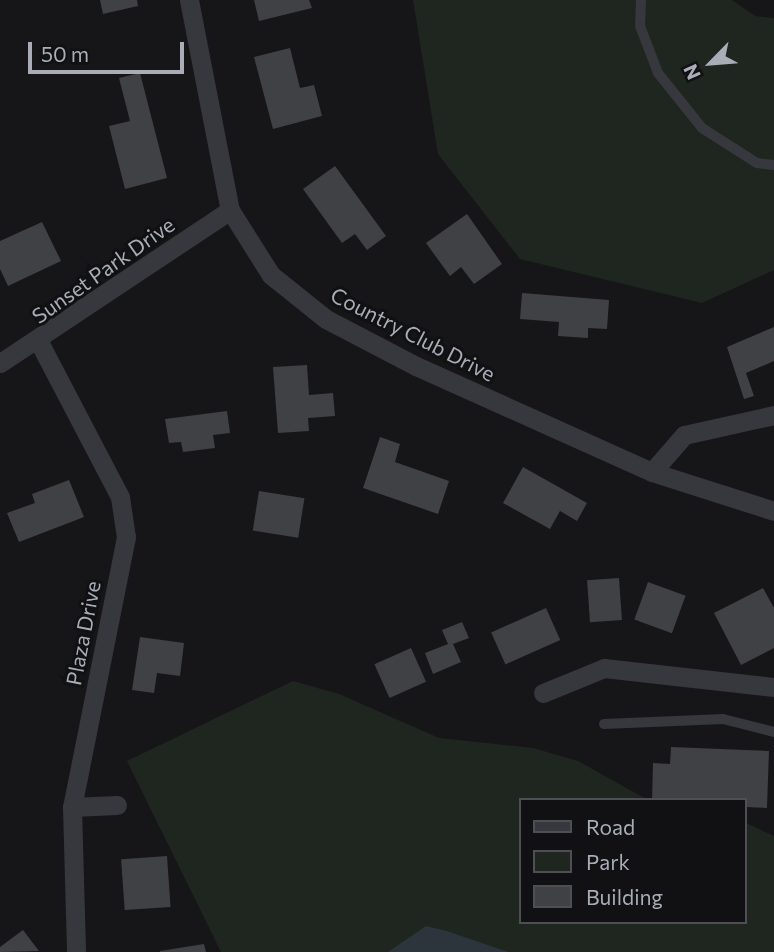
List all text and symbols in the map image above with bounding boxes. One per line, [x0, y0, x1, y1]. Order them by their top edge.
scale bar [32, 28, 187, 72]
north arrow [676, 28, 746, 98]
text: 50 m [41, 41, 89, 66]
text: N [678, 61, 705, 83]
street label: Sunset Park Drive [27, 212, 179, 328]
street label: Country Club Drive [327, 282, 499, 386]
street label: Plaza Drive [61, 579, 105, 687]
legend [518, 798, 746, 924]
text: Road [586, 814, 635, 839]
text: Park [586, 849, 630, 874]
text: Building [586, 884, 663, 909]

